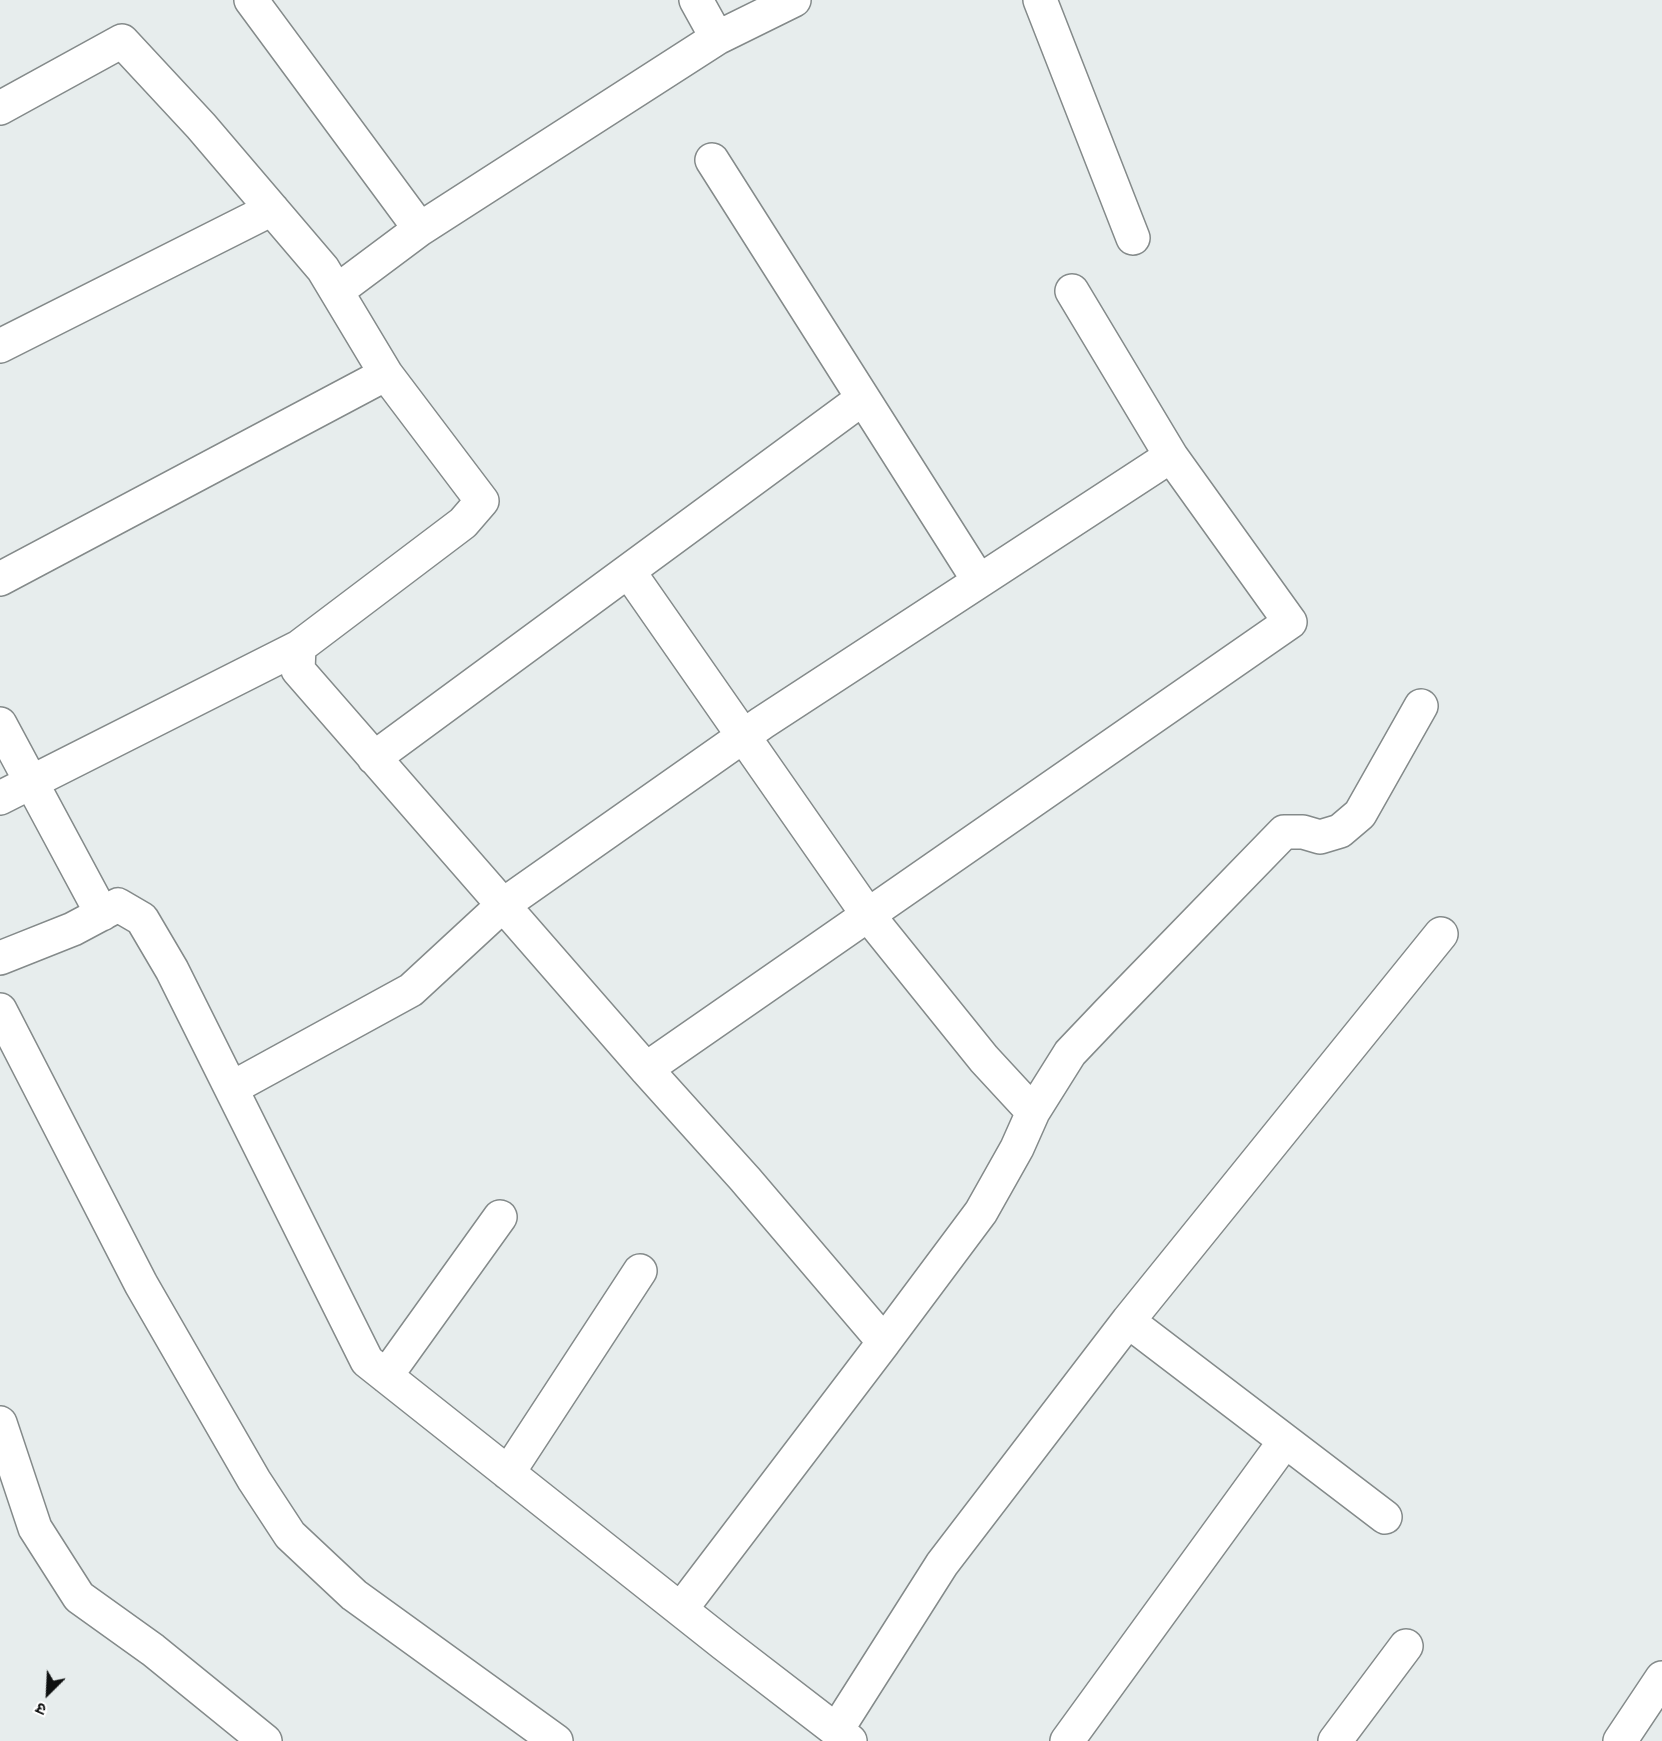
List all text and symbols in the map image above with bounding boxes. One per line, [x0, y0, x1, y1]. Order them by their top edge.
north arrow [18, 1663, 78, 1723]
text: उ [32, 1698, 49, 1720]

